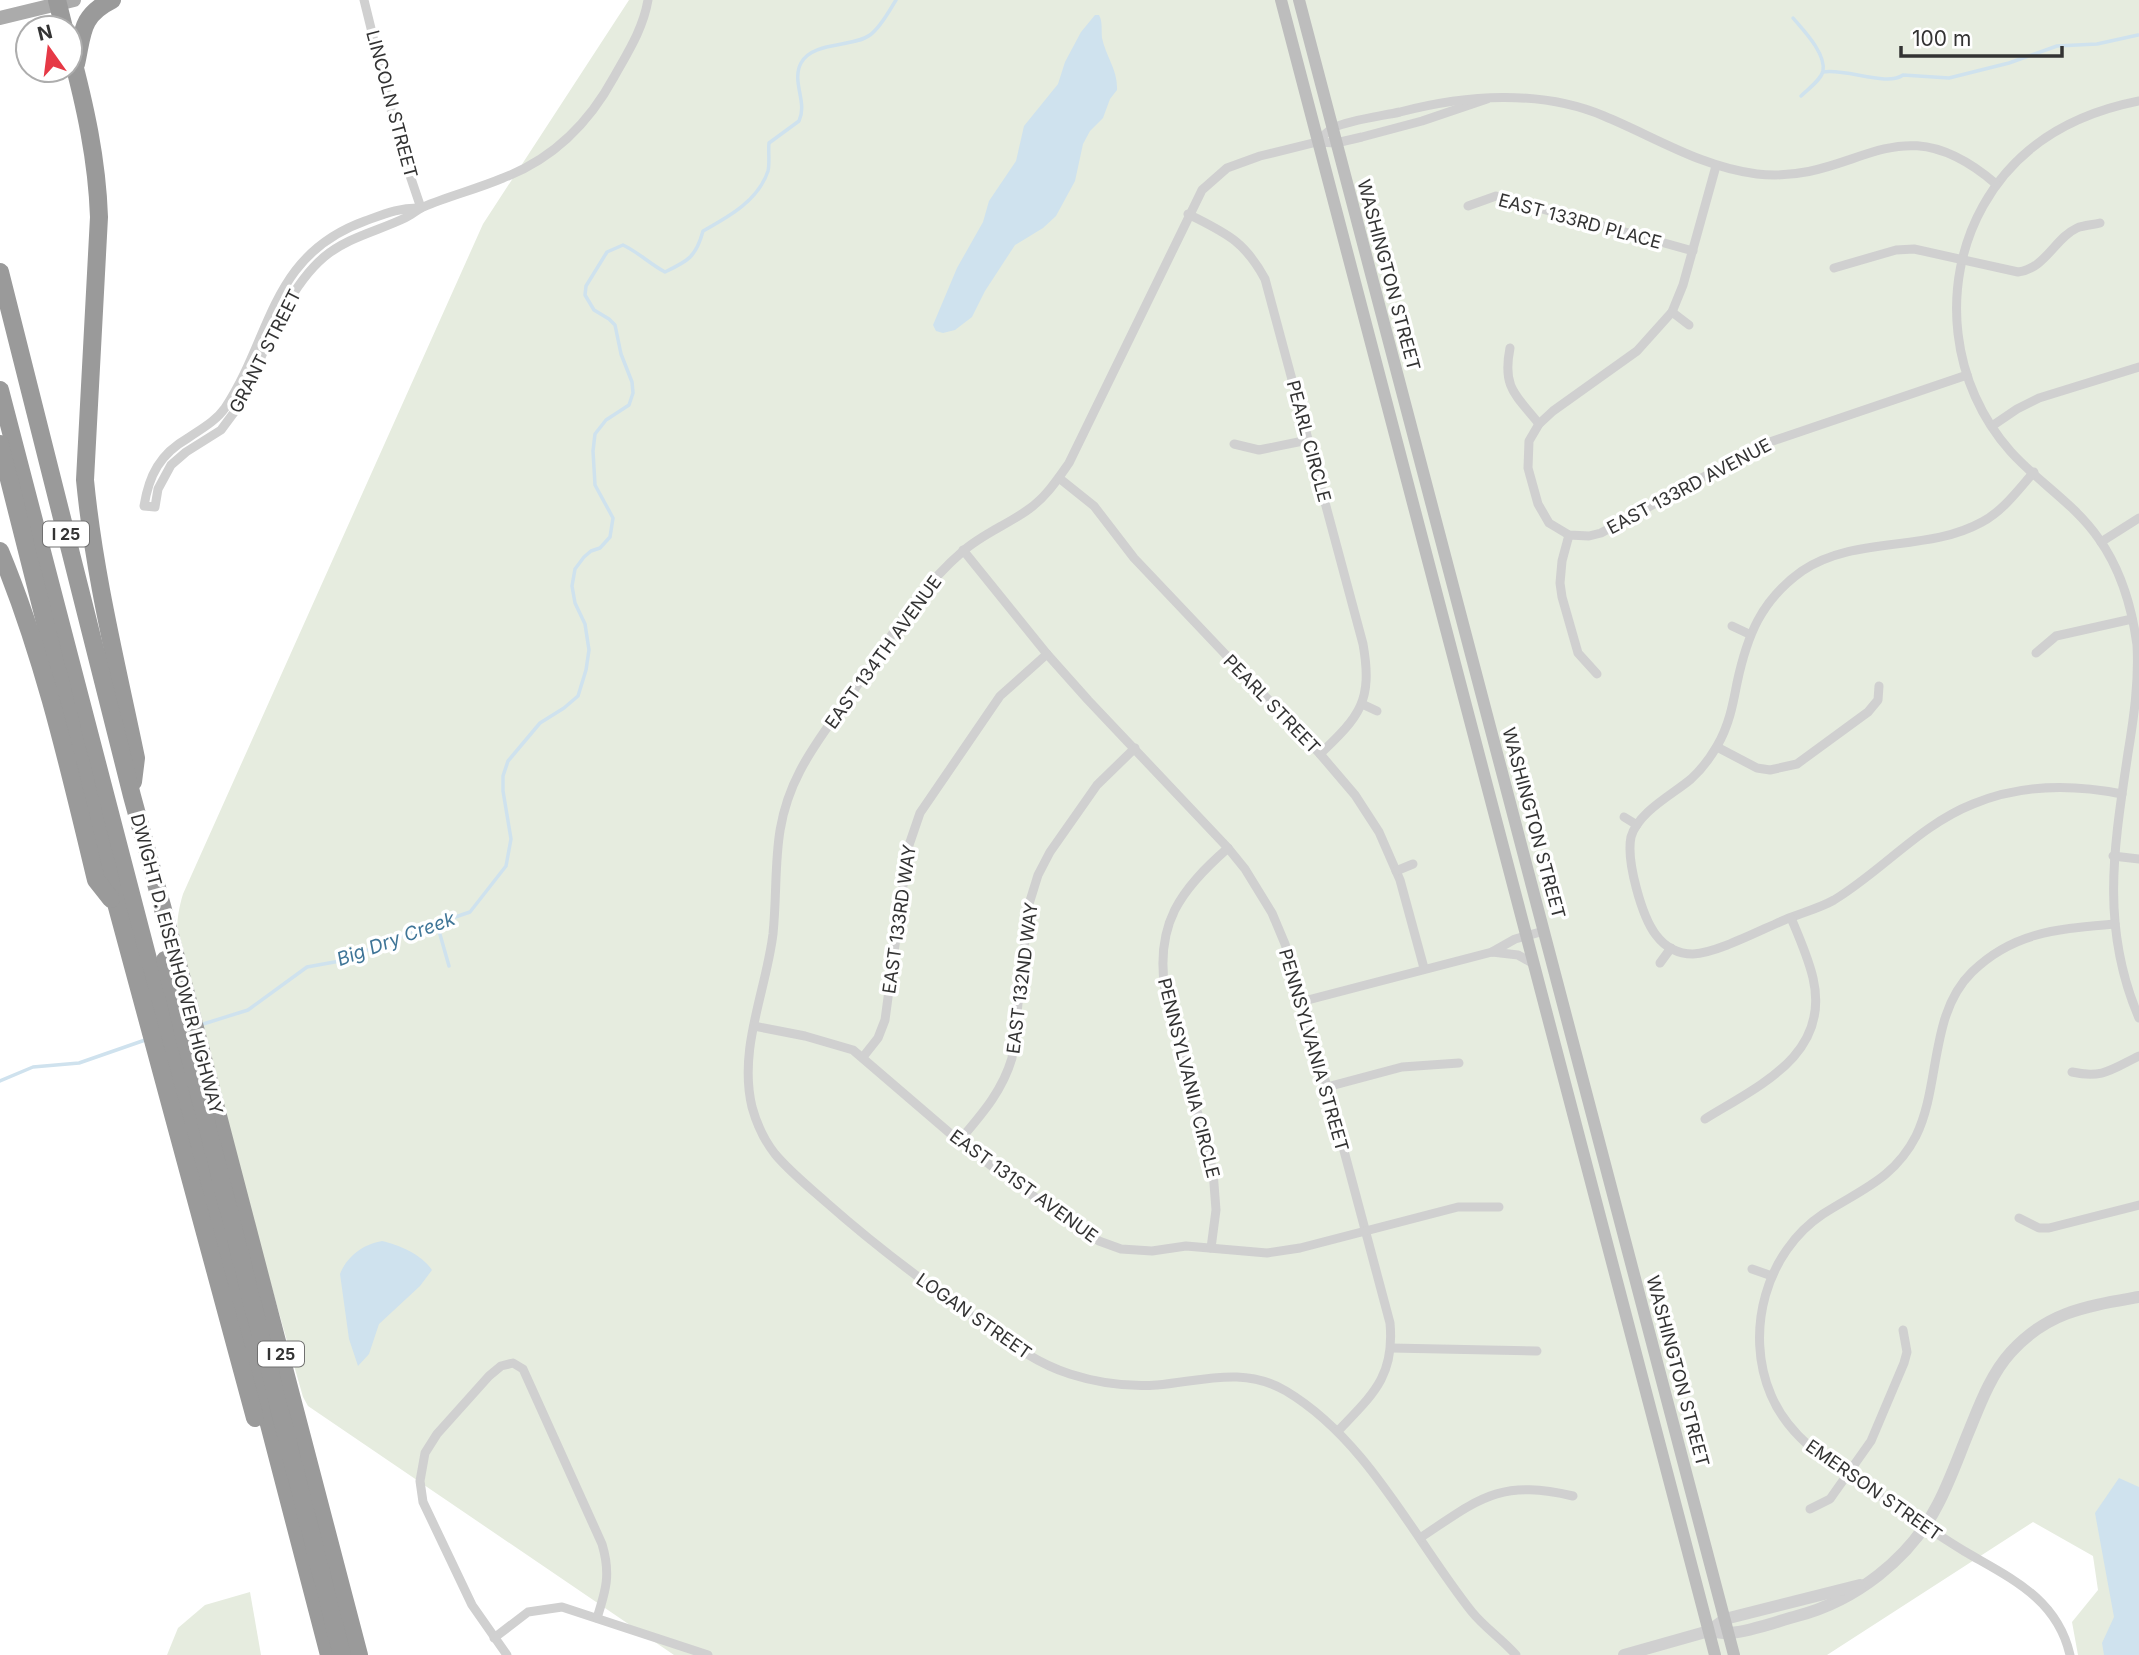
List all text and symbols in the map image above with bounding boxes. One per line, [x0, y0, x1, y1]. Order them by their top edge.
north arrow [14, 14, 84, 84]
scale bar [1901, 14, 2062, 58]
text: N [35, 20, 55, 46]
text: 100 m [1912, 26, 1971, 51]
street label: LINCOLN STREET [362, 28, 422, 180]
street label: WASHINGTON STREET [1353, 177, 1425, 373]
street label: EAST 133RD PLACE [1496, 189, 1664, 253]
street label: GRANT STREET [225, 286, 305, 416]
street label: PEARL CIRCLE [1283, 378, 1335, 504]
street label: EAST 133RD AVENUE [1603, 434, 1775, 538]
road number: I 25 [43, 522, 89, 547]
street label: EAST 134TH AVENUE [820, 571, 946, 733]
street label: PEARL STREET [1219, 650, 1325, 758]
street label: WASHINGTON STREET [1498, 725, 1570, 921]
street label: DWIGHT D. EISENHOWER HIGHWAY [127, 811, 227, 1117]
street label: EAST 133RD WAY [878, 843, 920, 995]
street label: EAST 132ND WAY [1002, 901, 1042, 1055]
water label: Big Dry Creek [334, 907, 459, 971]
street label: PENNSYLVANIA STREET [1275, 946, 1353, 1154]
street label: PENNSYLVANIA CIRCLE [1154, 976, 1224, 1180]
street label: EAST 131ST AVENUE [946, 1125, 1102, 1247]
street label: LOGAN STREET [912, 1269, 1036, 1363]
street label: WASHINGTON STREET [1642, 1273, 1714, 1469]
road number: I 25 [258, 1342, 304, 1366]
street label: EMERSON STREET [1802, 1435, 1946, 1545]

